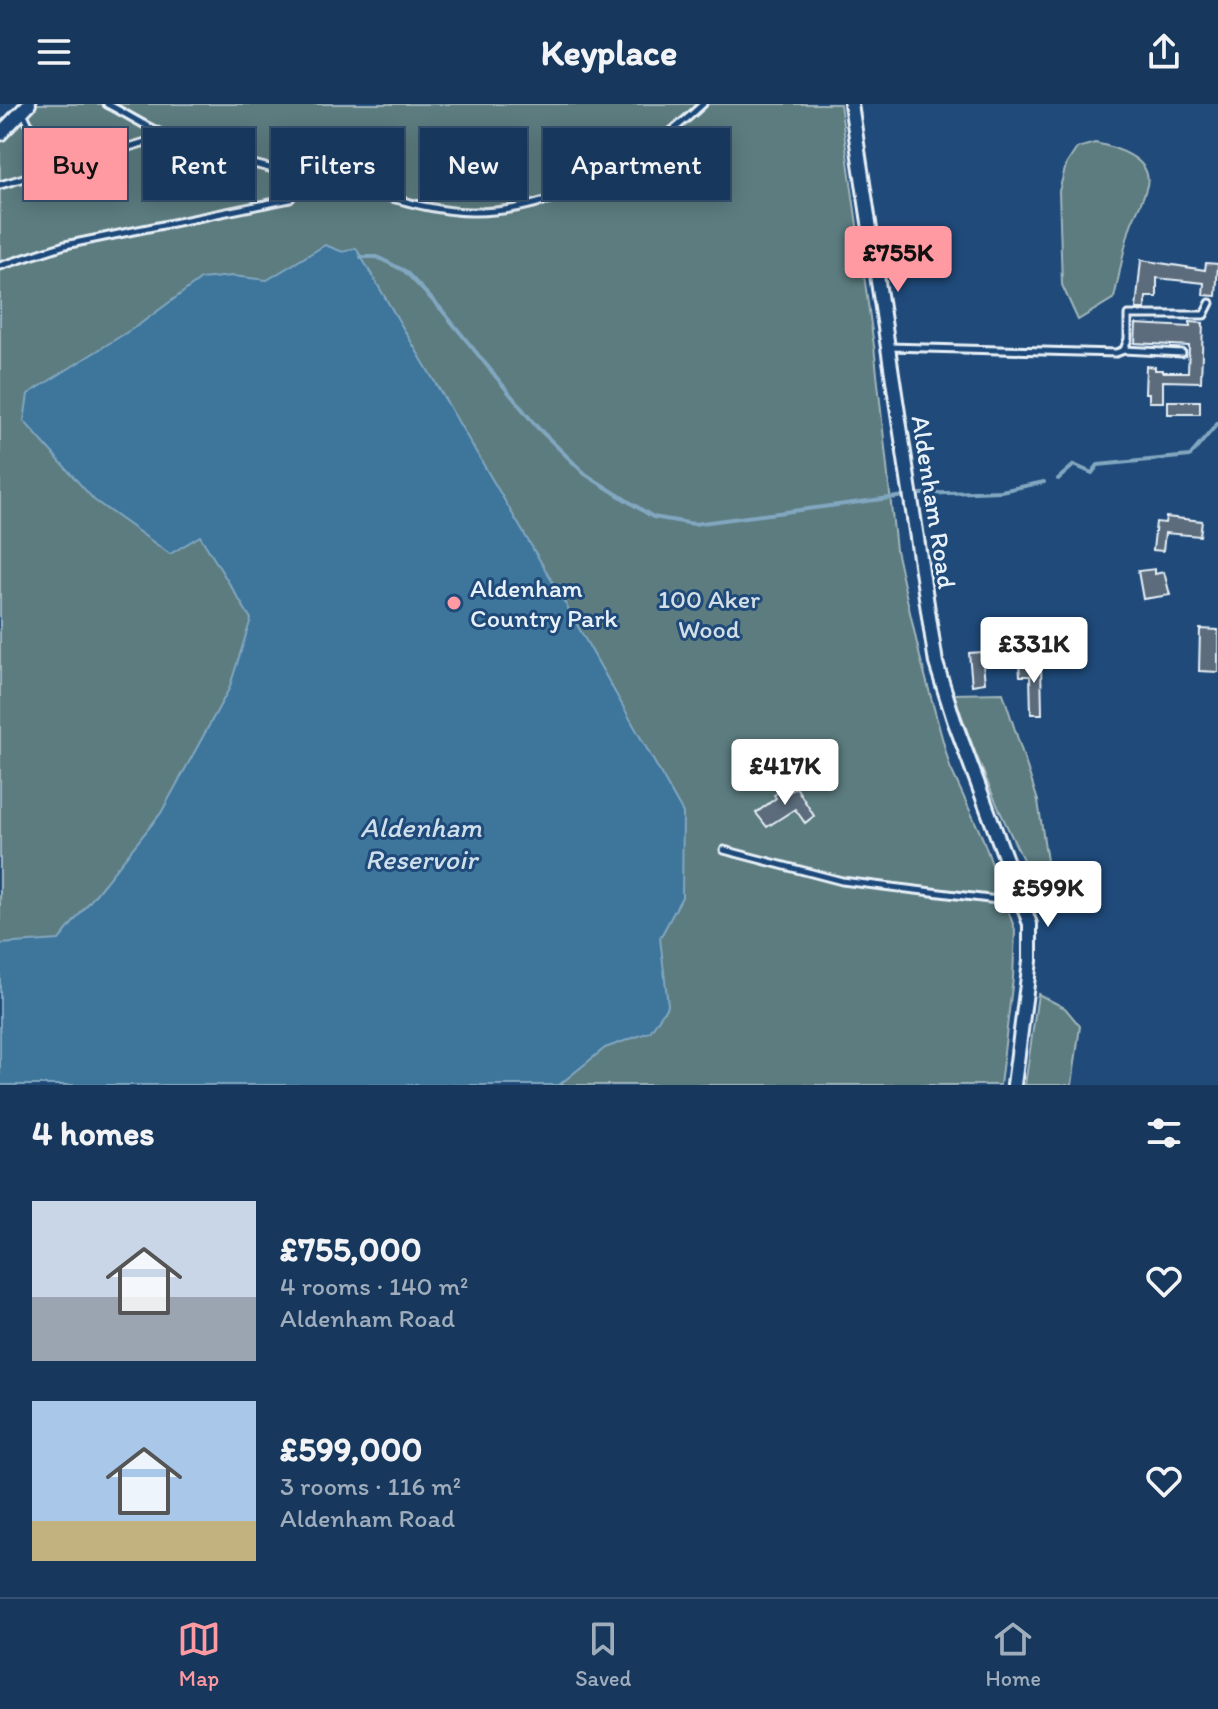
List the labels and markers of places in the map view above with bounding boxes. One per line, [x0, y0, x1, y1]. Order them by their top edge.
pin: £755K [842, 226, 954, 294]
place label: Aldenham Country Park [470, 572, 618, 634]
marker: Aldenham Country Park [445, 594, 463, 612]
pin: £331K [978, 617, 1090, 685]
pin: £417K [729, 739, 841, 807]
pin: £599K [992, 861, 1104, 929]

